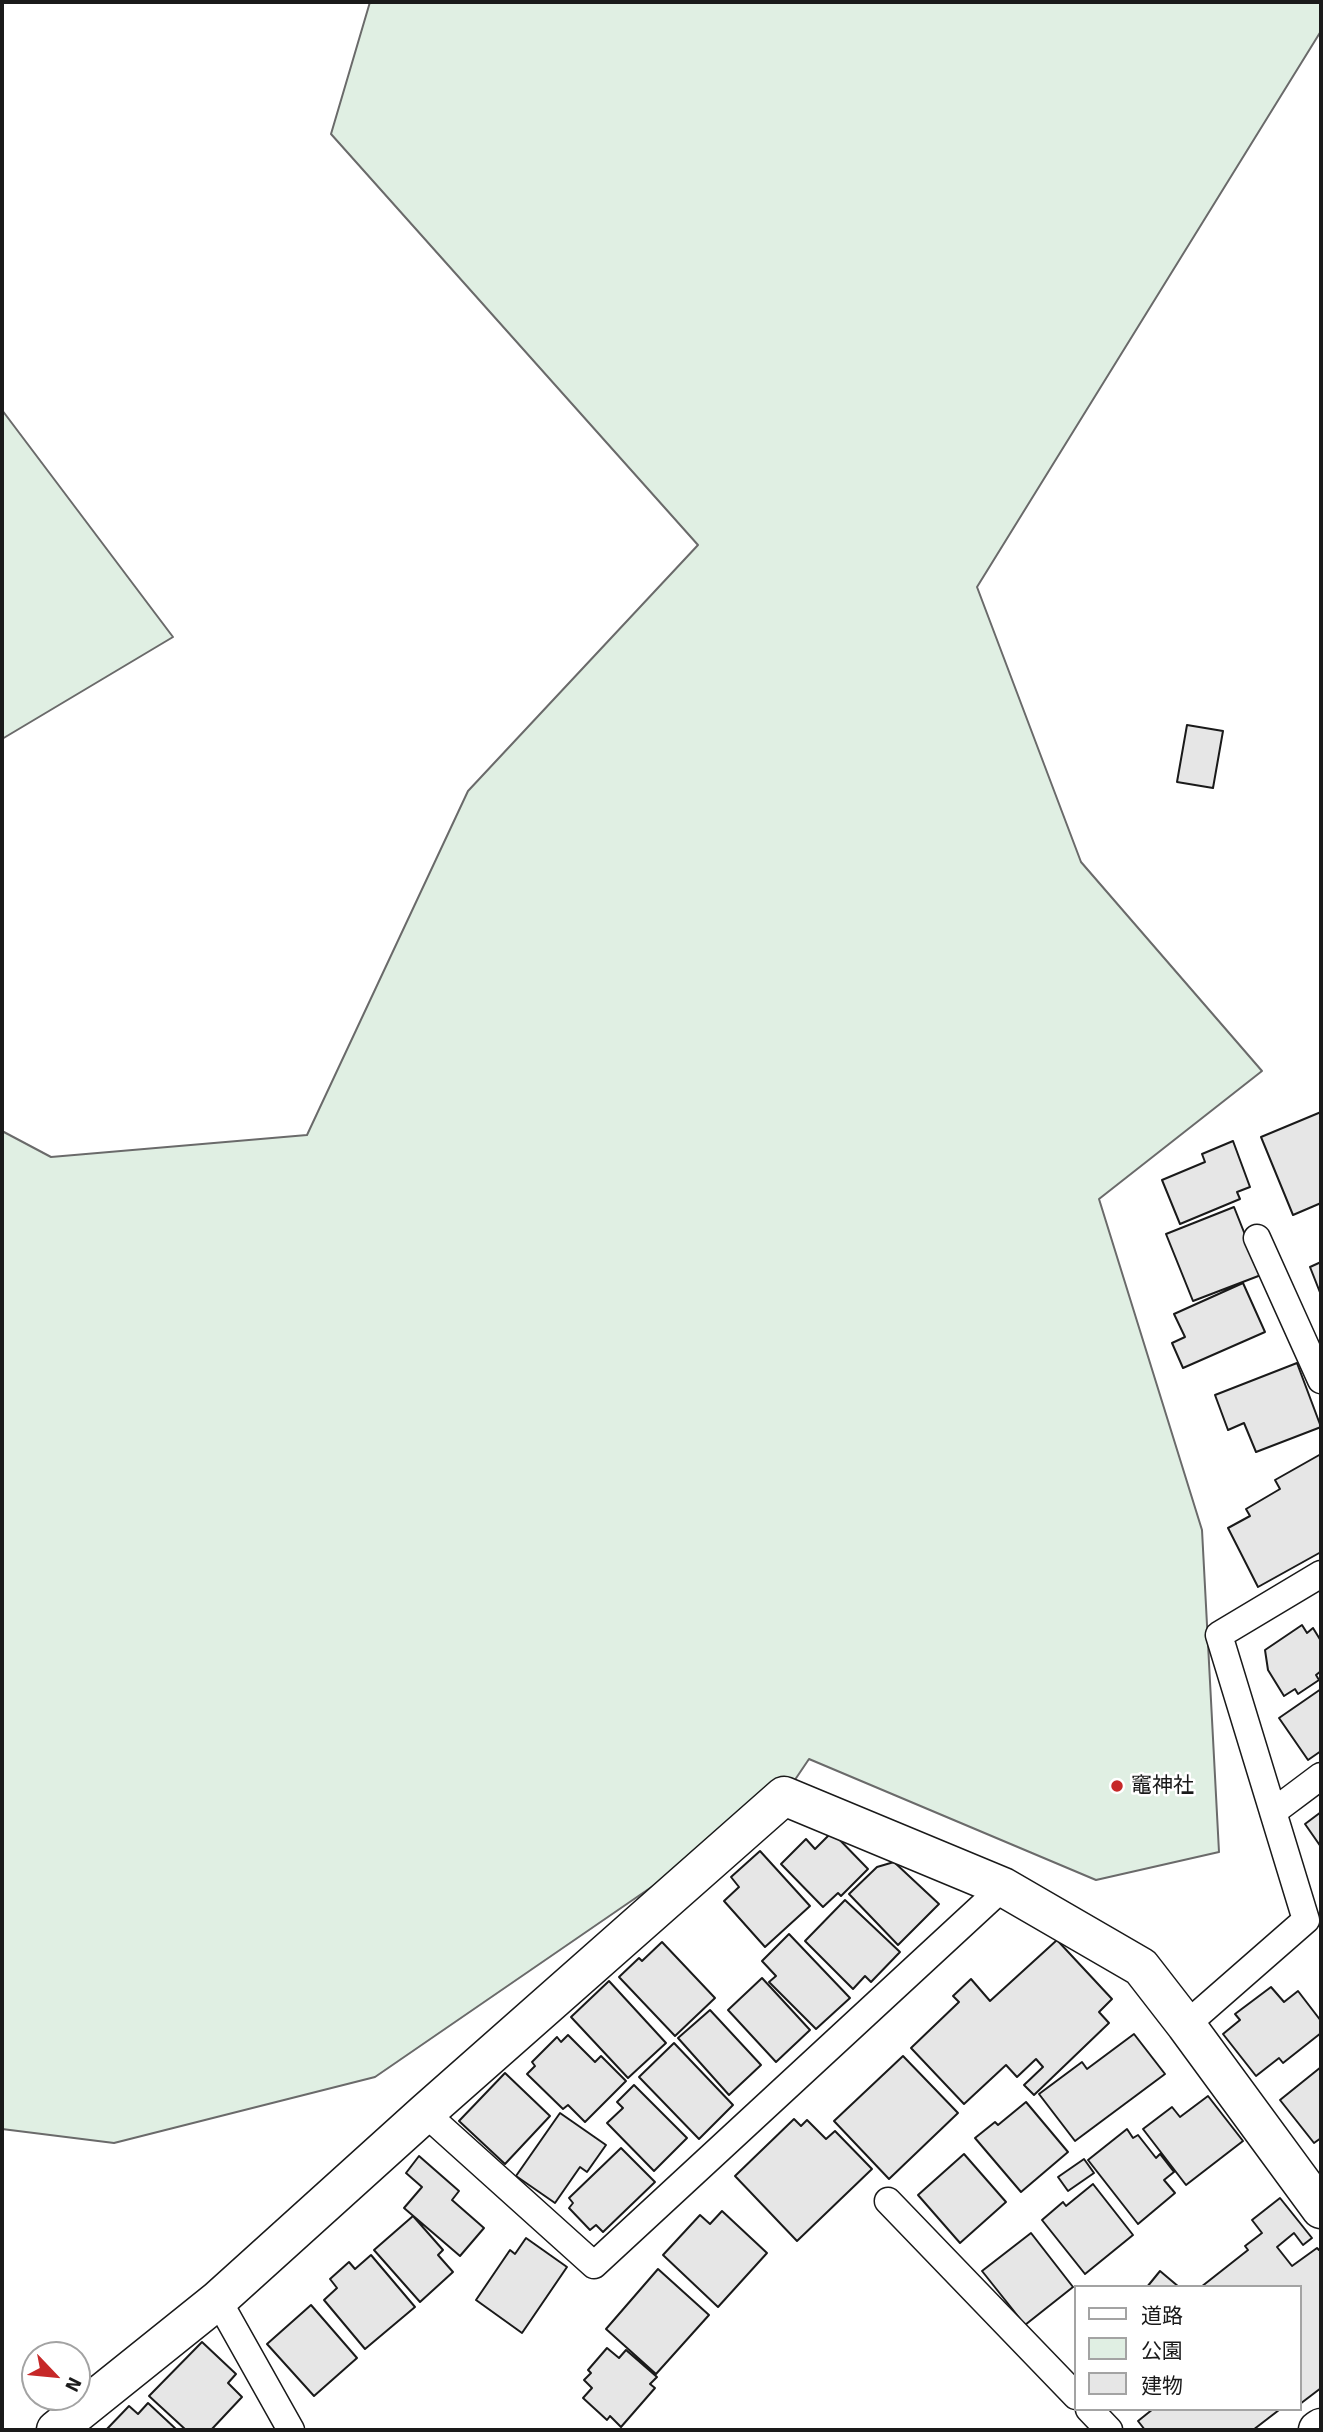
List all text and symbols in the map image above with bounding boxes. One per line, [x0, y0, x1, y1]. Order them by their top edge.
place label: 竈神社 [1131, 1773, 1194, 1799]
marker: 竈神社 [1109, 1778, 1125, 1794]
legend [1074, 2285, 1302, 2411]
text: 道路 [1141, 2303, 1183, 2329]
text: 公園 [1141, 2338, 1183, 2364]
north arrow [21, 2341, 91, 2411]
text: N [59, 2373, 87, 2396]
text: 建物 [1141, 2373, 1183, 2399]

